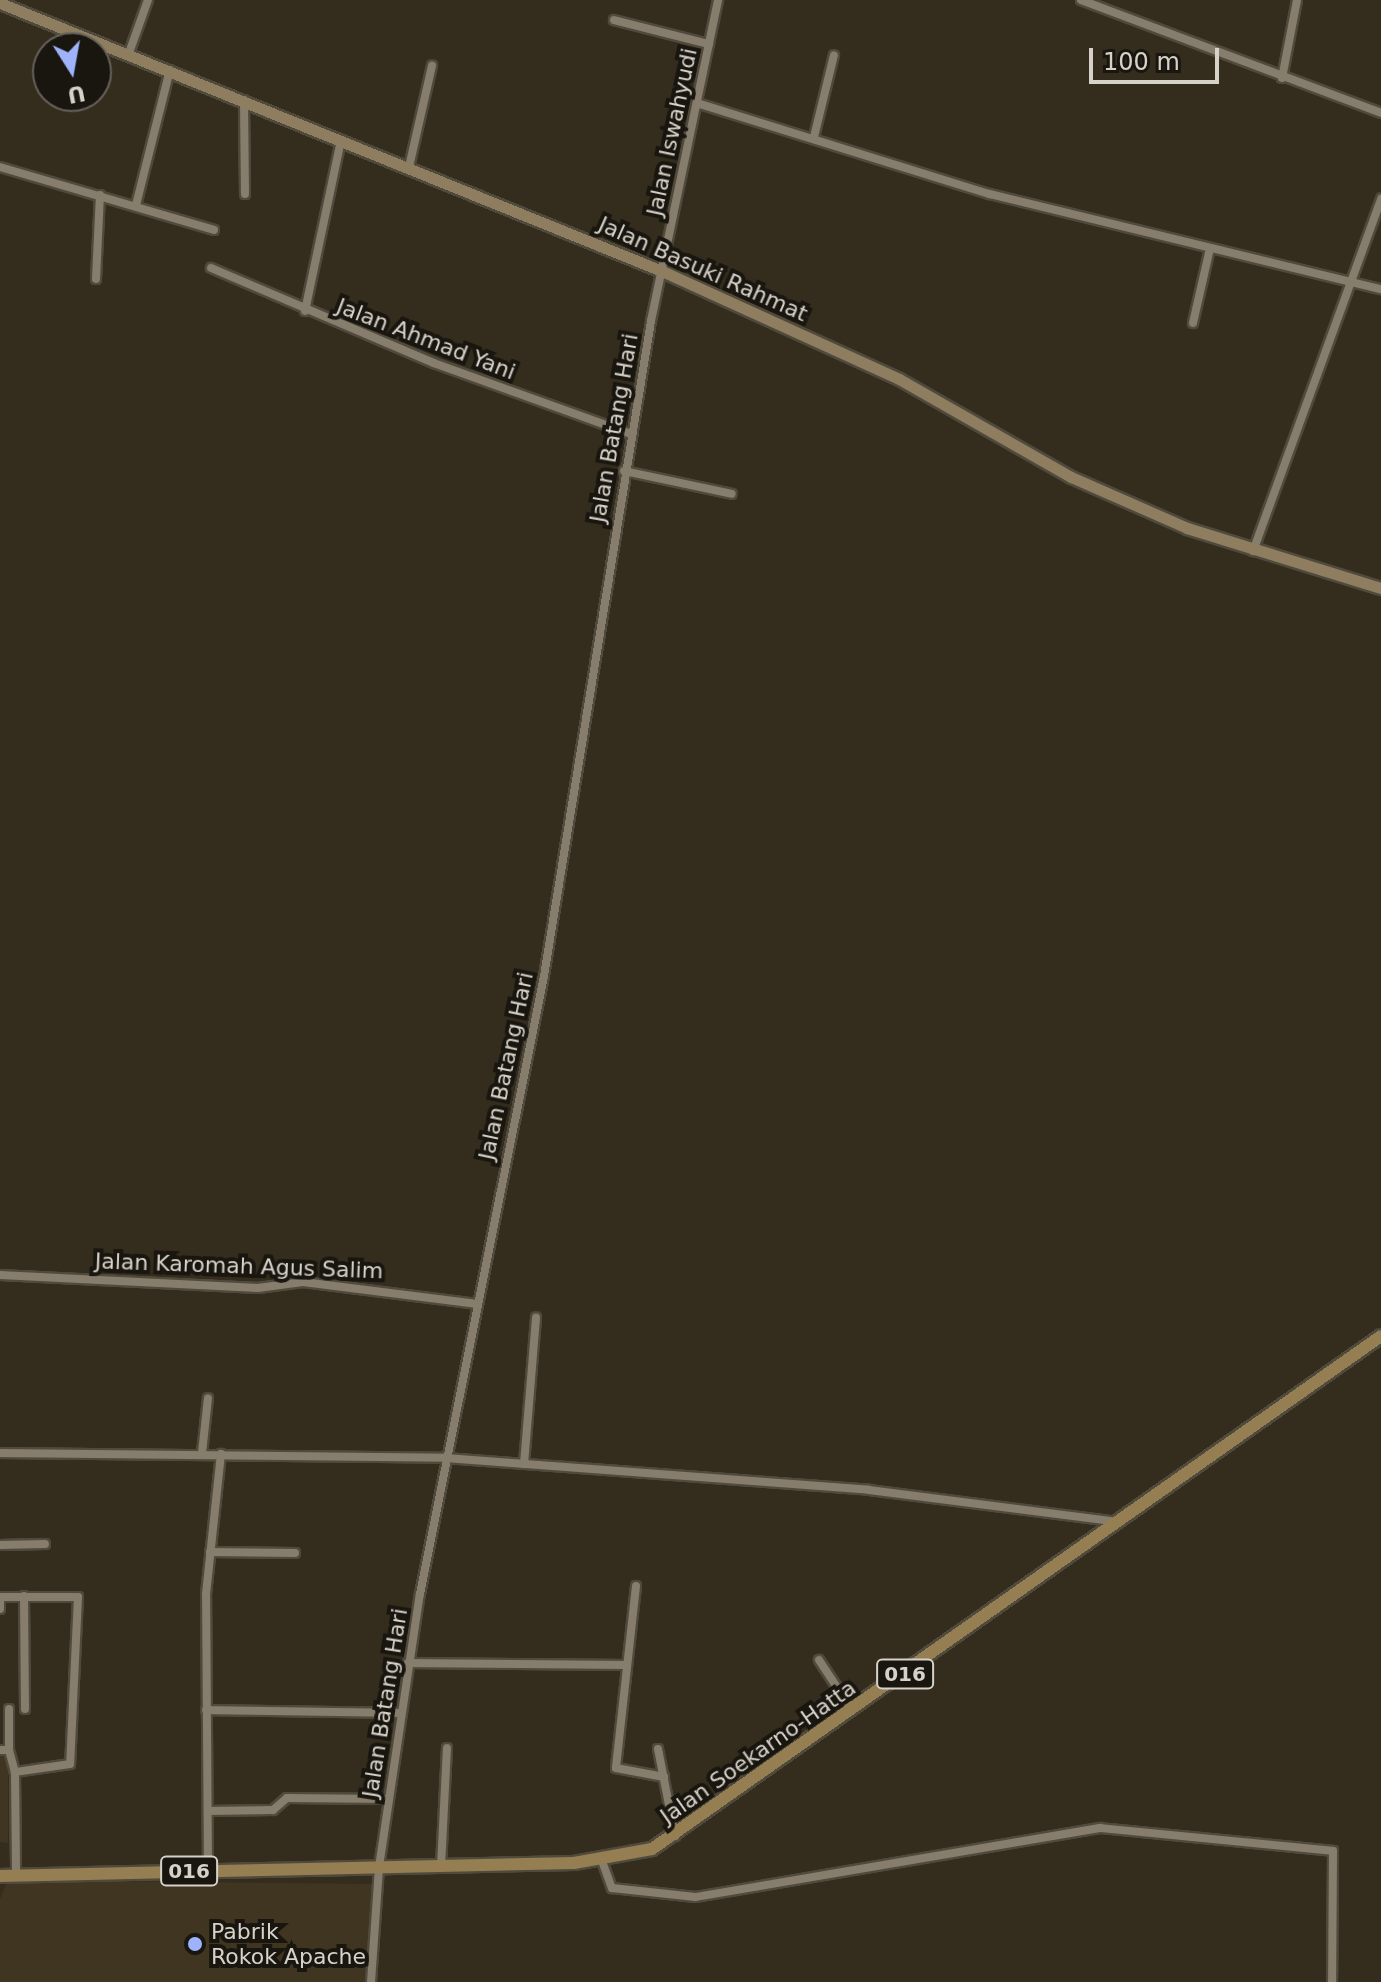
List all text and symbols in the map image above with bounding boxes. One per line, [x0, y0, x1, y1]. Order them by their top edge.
north arrow [32, 32, 112, 112]
scale bar [1093, 32, 1223, 82]
street label: Jalan Iswahyudi [641, 46, 703, 218]
text: 100 m [1103, 48, 1180, 76]
text: U [65, 80, 87, 108]
street label: Jalan Basuki Rahmat [594, 211, 812, 327]
street label: Jalan Ahmad Yani [333, 293, 519, 385]
street label: Jalan Batang Hari [584, 332, 644, 524]
street label: Jalan Batang Hari [473, 970, 539, 1162]
street label: Jalan Karomah Agus Salim [94, 1248, 384, 1284]
street label: Jalan Batang Hari [357, 1606, 413, 1800]
road number: 016 [875, 1658, 935, 1690]
street label: Jalan Soekarno-Hatta [655, 1675, 861, 1829]
road number: 016 [159, 1855, 219, 1887]
place label: Pabrik Rokok Apache [211, 1918, 366, 1970]
marker: Pabrik Rokok Apache [186, 1935, 204, 1953]

